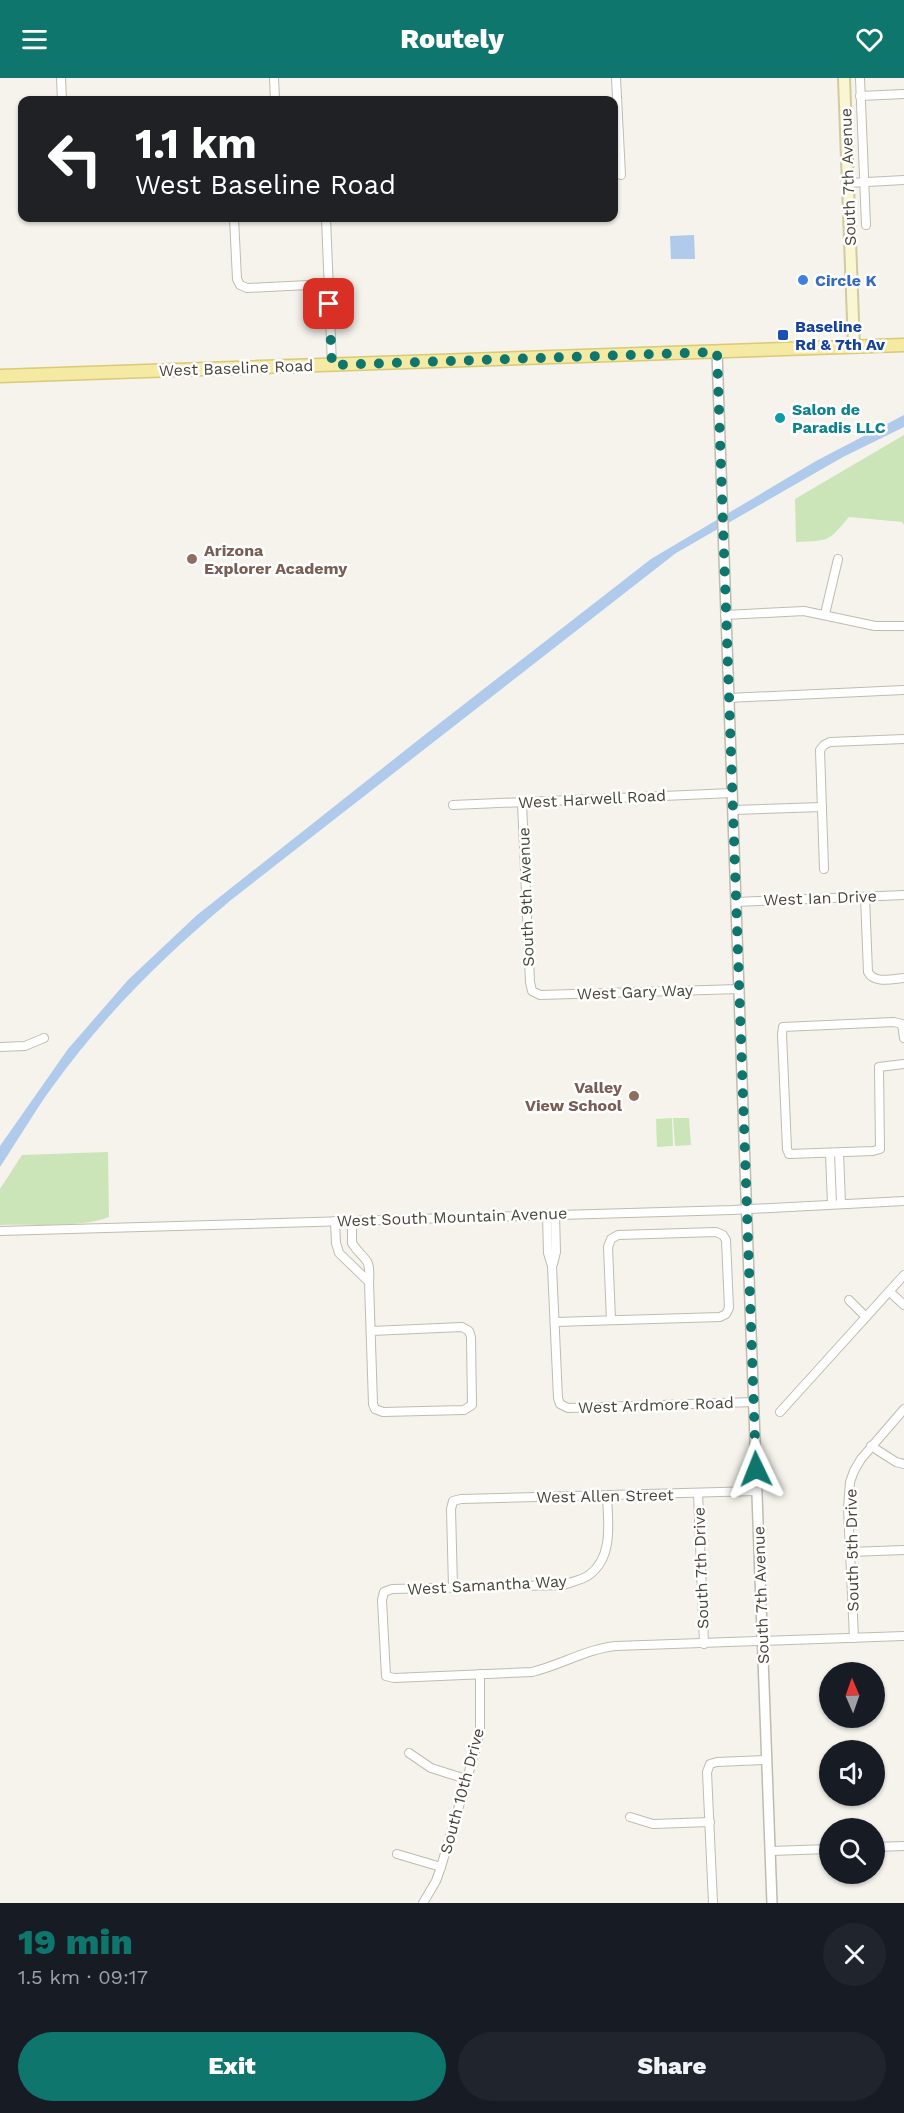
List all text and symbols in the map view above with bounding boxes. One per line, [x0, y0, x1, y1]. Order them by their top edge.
icon: menu [18, 23, 51, 56]
text: Routely [400, 23, 504, 55]
icon: heart [853, 23, 886, 56]
street label: South 7th Avenue [836, 108, 860, 246]
text: 1.1 km [135, 119, 257, 168]
icon: left [36, 120, 114, 198]
text: West Baseline Road [135, 169, 396, 201]
place label: Circle K [815, 271, 877, 290]
marker: Circle K [796, 273, 810, 287]
pin [303, 278, 354, 329]
icon: arrive [312, 287, 345, 320]
place label: Baseline Rd & 7th Av [795, 317, 885, 354]
marker: Baseline Rd & 7th Av [776, 328, 790, 342]
street label: West Baseline Road [158, 356, 314, 380]
place label: Salon de Paradis LLC [792, 400, 886, 437]
marker: Salon de Paradis LLC [773, 411, 787, 425]
place label: Arizona Explorer Academy [204, 541, 348, 578]
marker: Arizona Explorer Academy [185, 552, 199, 566]
street label: West Harwell Road [518, 786, 666, 812]
street label: South 9th Avenue [514, 827, 538, 967]
street label: West Ian Drive [763, 887, 877, 909]
street label: West Gary Way [577, 980, 694, 1004]
place label: Valley View School [525, 1078, 623, 1115]
marker: Valley View School [627, 1089, 641, 1103]
street label: West South Mountain Avenue [336, 1203, 568, 1231]
street label: West Ardmore Road [578, 1393, 734, 1417]
position arrow [724, 1437, 788, 1501]
street label: West Allen Street [536, 1485, 674, 1507]
street label: South 5th Drive [841, 1488, 863, 1612]
street label: South 7th Drive [689, 1507, 713, 1629]
street label: South 7th Avenue [749, 1526, 773, 1664]
street label: West Samantha Way [407, 1571, 568, 1599]
north arrow [819, 1662, 885, 1728]
map controls [819, 1662, 885, 1884]
street label: South 10th Drive [436, 1726, 488, 1856]
button: sound [819, 1740, 885, 1806]
button: search [819, 1818, 885, 1884]
text: 19 min [18, 1921, 133, 1963]
button: close [823, 1923, 886, 1986]
text: 1.5 km · 09:17 [18, 1965, 148, 1989]
button: Exit [18, 2032, 446, 2101]
button: Share [458, 2032, 886, 2101]

